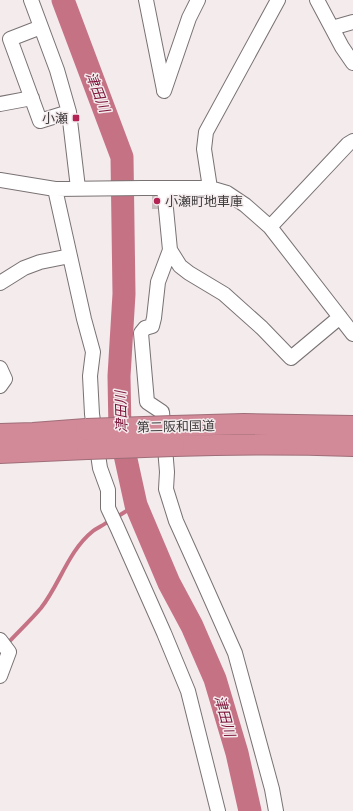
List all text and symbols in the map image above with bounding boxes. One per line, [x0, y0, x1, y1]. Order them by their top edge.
water label: 津田川 [82, 69, 115, 117]
place label: 小瀬 [42, 110, 68, 127]
marker: 小瀬 [71, 113, 81, 123]
place label: 小瀬町地車庫 [165, 193, 243, 210]
marker: 小瀬町地車庫 [152, 196, 162, 206]
water label: 津田川 [111, 389, 131, 433]
street label: 第二阪和国道 [137, 417, 215, 436]
water label: 津田川 [211, 693, 240, 741]

